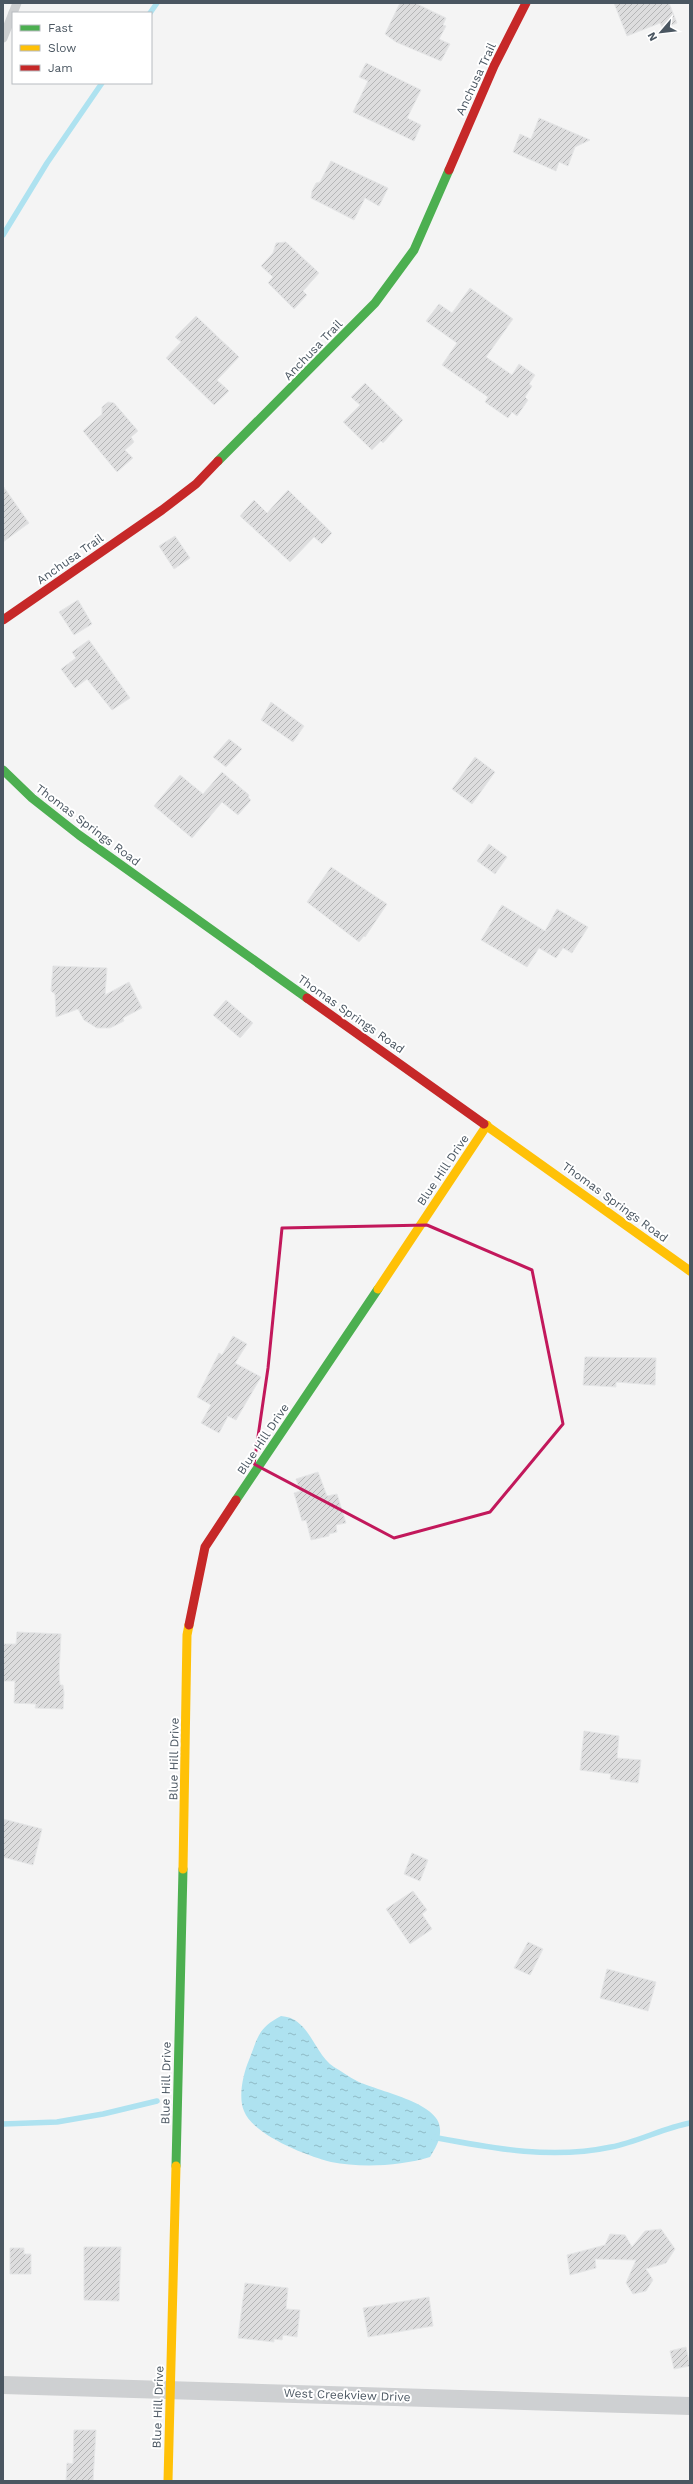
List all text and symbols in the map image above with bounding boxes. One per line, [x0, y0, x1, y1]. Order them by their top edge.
legend [12, 12, 152, 84]
north arrow [641, 12, 681, 52]
text: Fast [48, 21, 73, 35]
text: N [645, 30, 660, 43]
street label: Anchusa Trail [453, 40, 499, 117]
text: Slow [48, 41, 76, 55]
text: Jam [48, 61, 73, 75]
street label: Anchusa Trail [281, 317, 345, 383]
street label: Anchusa Trail [34, 531, 106, 587]
street label: Thomas Springs Road [33, 781, 143, 869]
street label: Thomas Springs Road [295, 972, 407, 1056]
street label: Blue Hill Drive [414, 1132, 472, 1208]
street label: Thomas Springs Road [559, 1159, 671, 1245]
street label: Blue Hill Drive [234, 1401, 292, 1477]
street label: Blue Hill Drive [166, 1717, 182, 1801]
street label: Blue Hill Drive [158, 2041, 174, 2125]
street label: Blue Hill Drive [150, 2365, 166, 2449]
street label: West Creekview Drive [283, 2386, 411, 2404]

